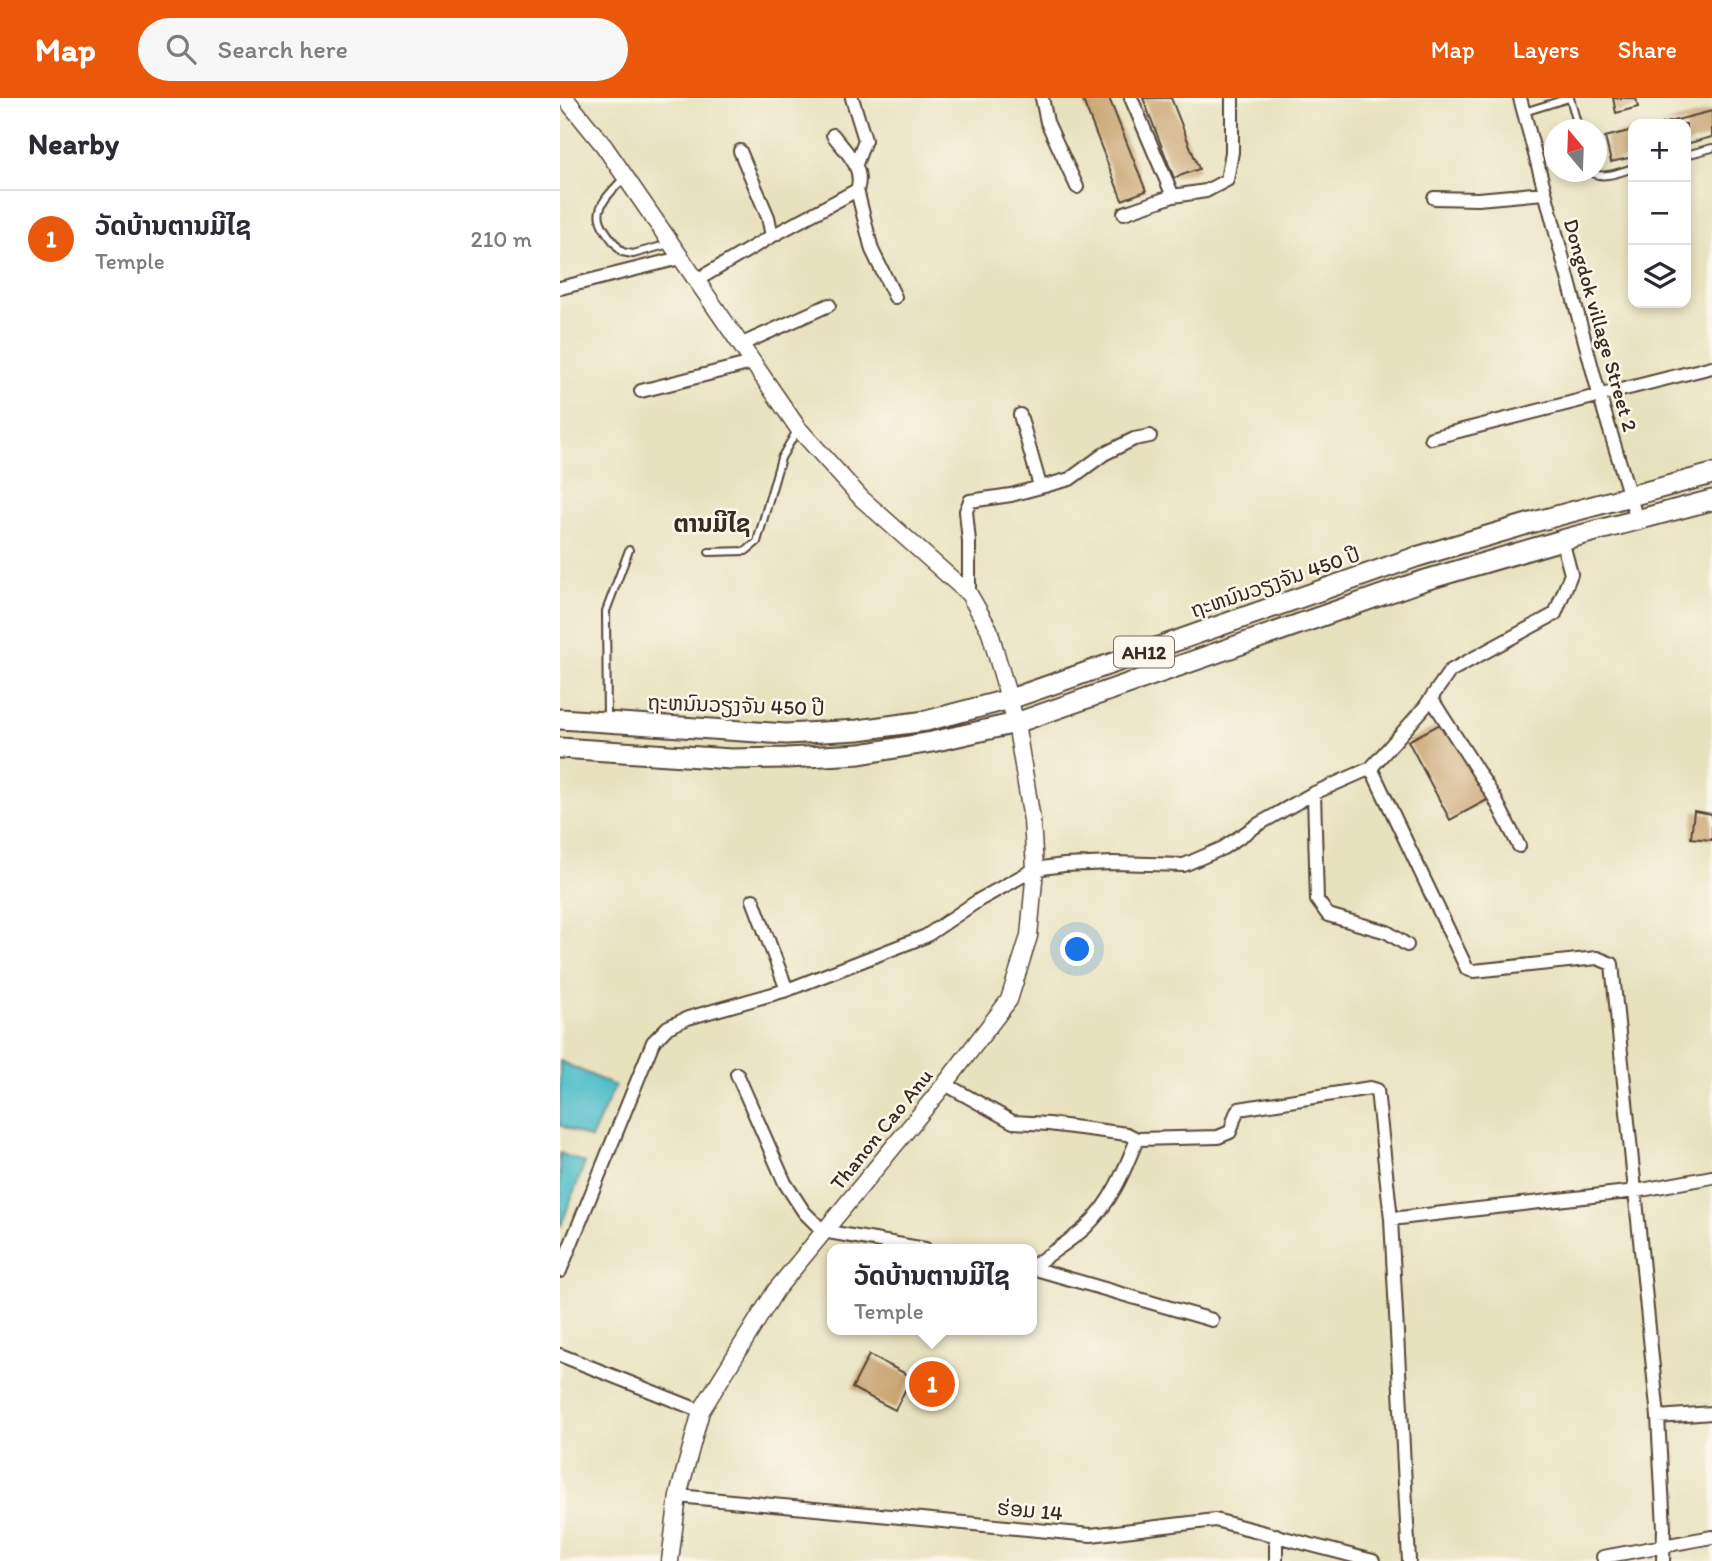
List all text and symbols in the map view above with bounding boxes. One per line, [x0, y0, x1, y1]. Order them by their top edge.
search box [138, 18, 628, 81]
text: Map [35, 30, 96, 69]
icon: search [162, 30, 200, 68]
text: Search here [218, 33, 348, 65]
text: Map [1431, 35, 1475, 64]
text: Layers [1513, 35, 1580, 64]
text: Share [1618, 35, 1677, 64]
north arrow [1544, 119, 1607, 182]
map controls [1628, 119, 1691, 308]
button: + [1628, 119, 1691, 182]
text: Nearby [28, 125, 119, 162]
button: − [1628, 182, 1691, 245]
text: ວັດບ້ານຕານມີໄຊ [95, 210, 251, 242]
street label: Dongdok village Street 2 [1559, 216, 1643, 434]
text: 1 [46, 225, 56, 253]
text: 210 m [471, 225, 532, 253]
button: layers [1628, 245, 1691, 308]
text: Temple [95, 247, 165, 275]
district label: ຕານມີໄຊ [673, 509, 751, 538]
street label: ຖະຫນົນວຽງຈັນ 450 ປີ [1187, 541, 1363, 624]
road number: AH12 [1114, 636, 1174, 667]
street label: ຖະຫນົນວຽງຈັນ 450 ປີ [647, 689, 825, 722]
your location [1060, 932, 1094, 966]
street label: Thanon Cao Anu [824, 1063, 938, 1195]
popup [827, 1244, 1037, 1335]
text: ວັດບ້ານຕານມີໄຊ [854, 1260, 1010, 1292]
text: Temple [854, 1297, 924, 1325]
pin: 1 [909, 1358, 955, 1410]
street label: ຮ່ອມ 14 [996, 1495, 1064, 1525]

